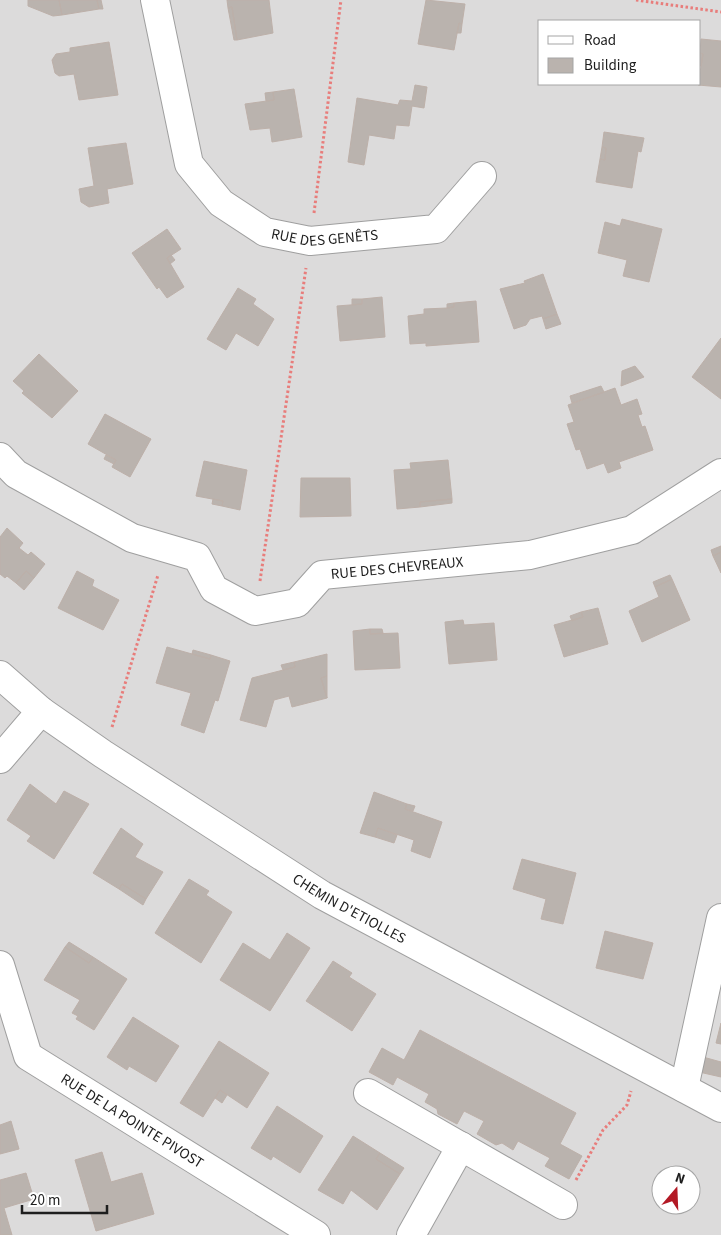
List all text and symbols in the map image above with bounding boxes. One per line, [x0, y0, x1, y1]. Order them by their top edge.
legend [538, 20, 701, 85]
text: Road [584, 30, 616, 51]
text: Building [584, 55, 637, 76]
street label: RUE DES GENÊTS [269, 223, 379, 252]
street label: RUE DES CHEVREAUX [330, 551, 465, 585]
street label: CHEMIN D'ETIOLLES [288, 868, 410, 949]
street label: RUE DE LA POINTE PIVOST [57, 1068, 208, 1173]
north arrow [651, 1165, 701, 1215]
text: N [672, 1168, 688, 1190]
scale bar [22, 1182, 108, 1214]
text: 20 m [30, 1190, 60, 1211]

